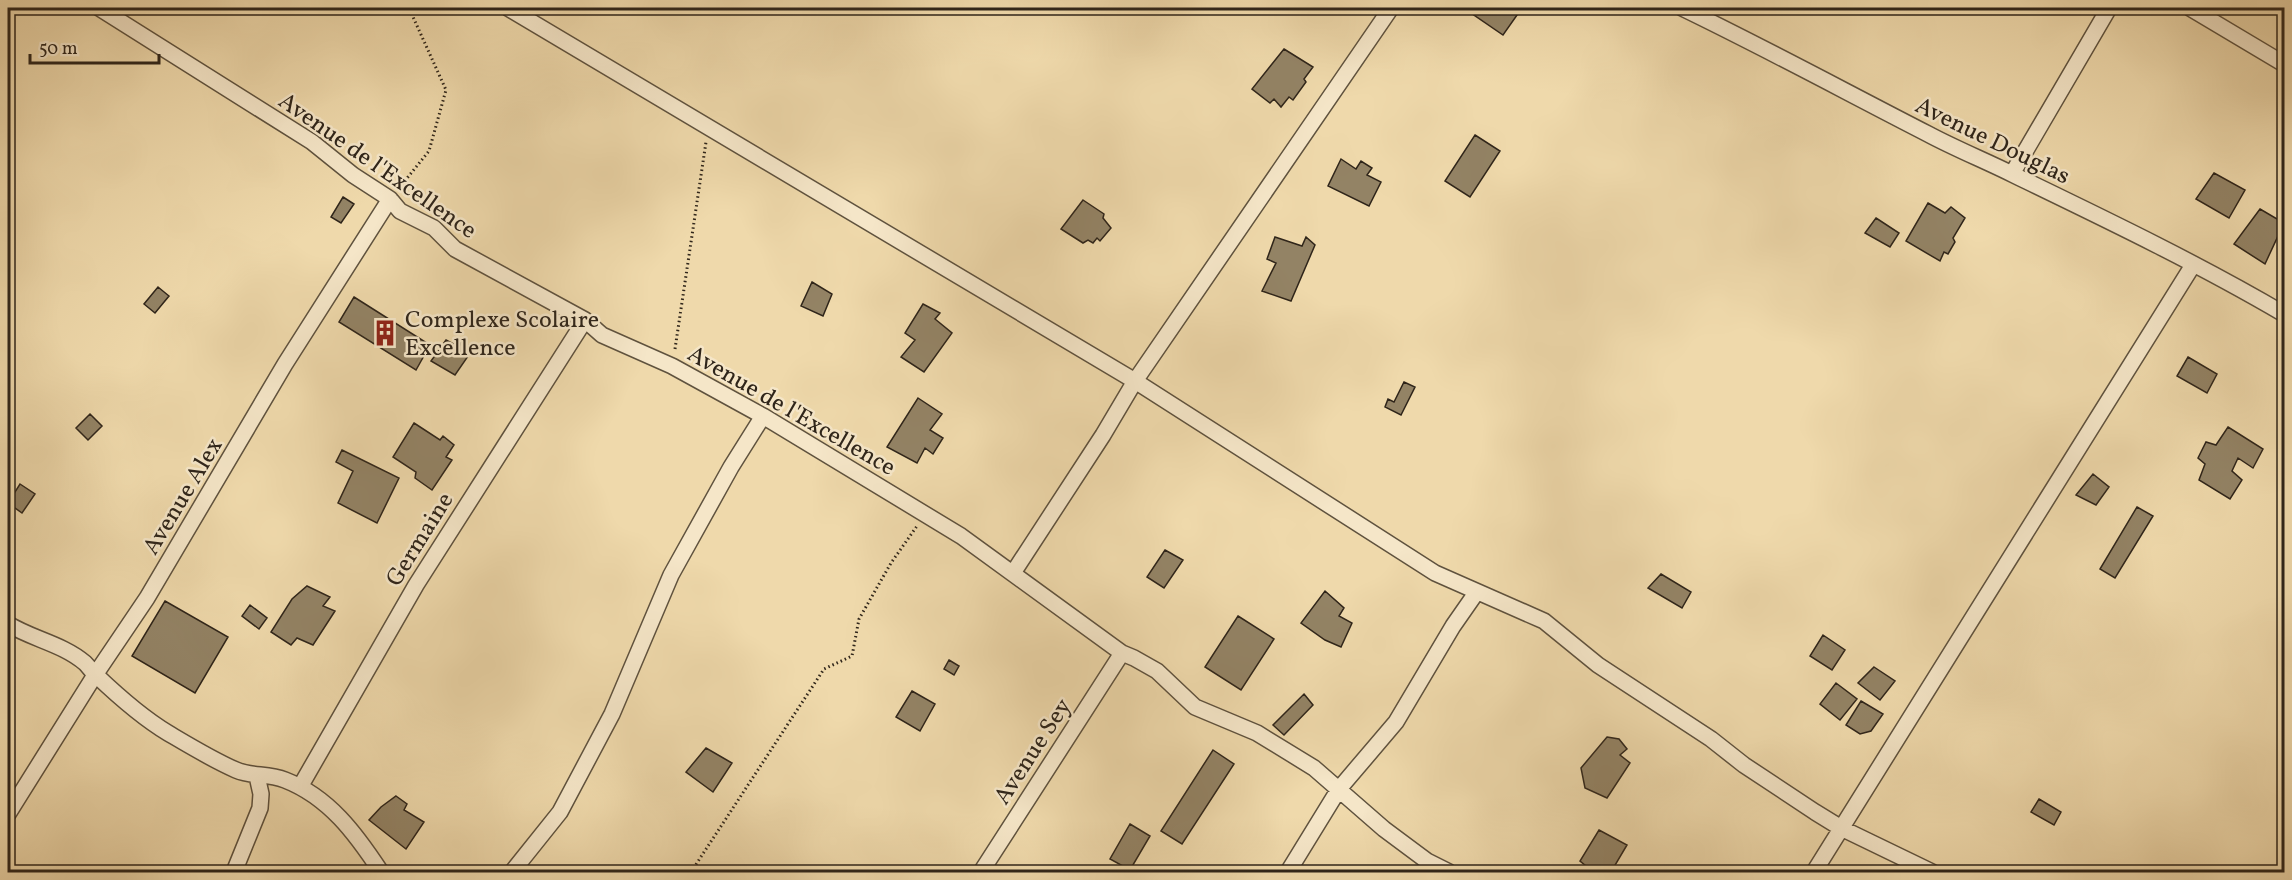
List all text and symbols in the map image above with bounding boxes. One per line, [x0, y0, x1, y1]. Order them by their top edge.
scale bar [30, 27, 159, 65]
text: 50 m [39, 37, 78, 62]
street label: Avenue de l'Excellence [271, 85, 483, 248]
street label: Avenue Douglas [1909, 90, 2075, 194]
place label: Complexe Scolaire Excellence [405, 304, 599, 366]
building icon: Complexe Scolaire Excellence [370, 318, 400, 348]
street label: Avenue de l'Excellence [681, 338, 901, 485]
street label: Avenue Alex [135, 432, 232, 562]
street label: Germaine [378, 486, 463, 594]
street label: Avenue Sey [987, 692, 1081, 812]

